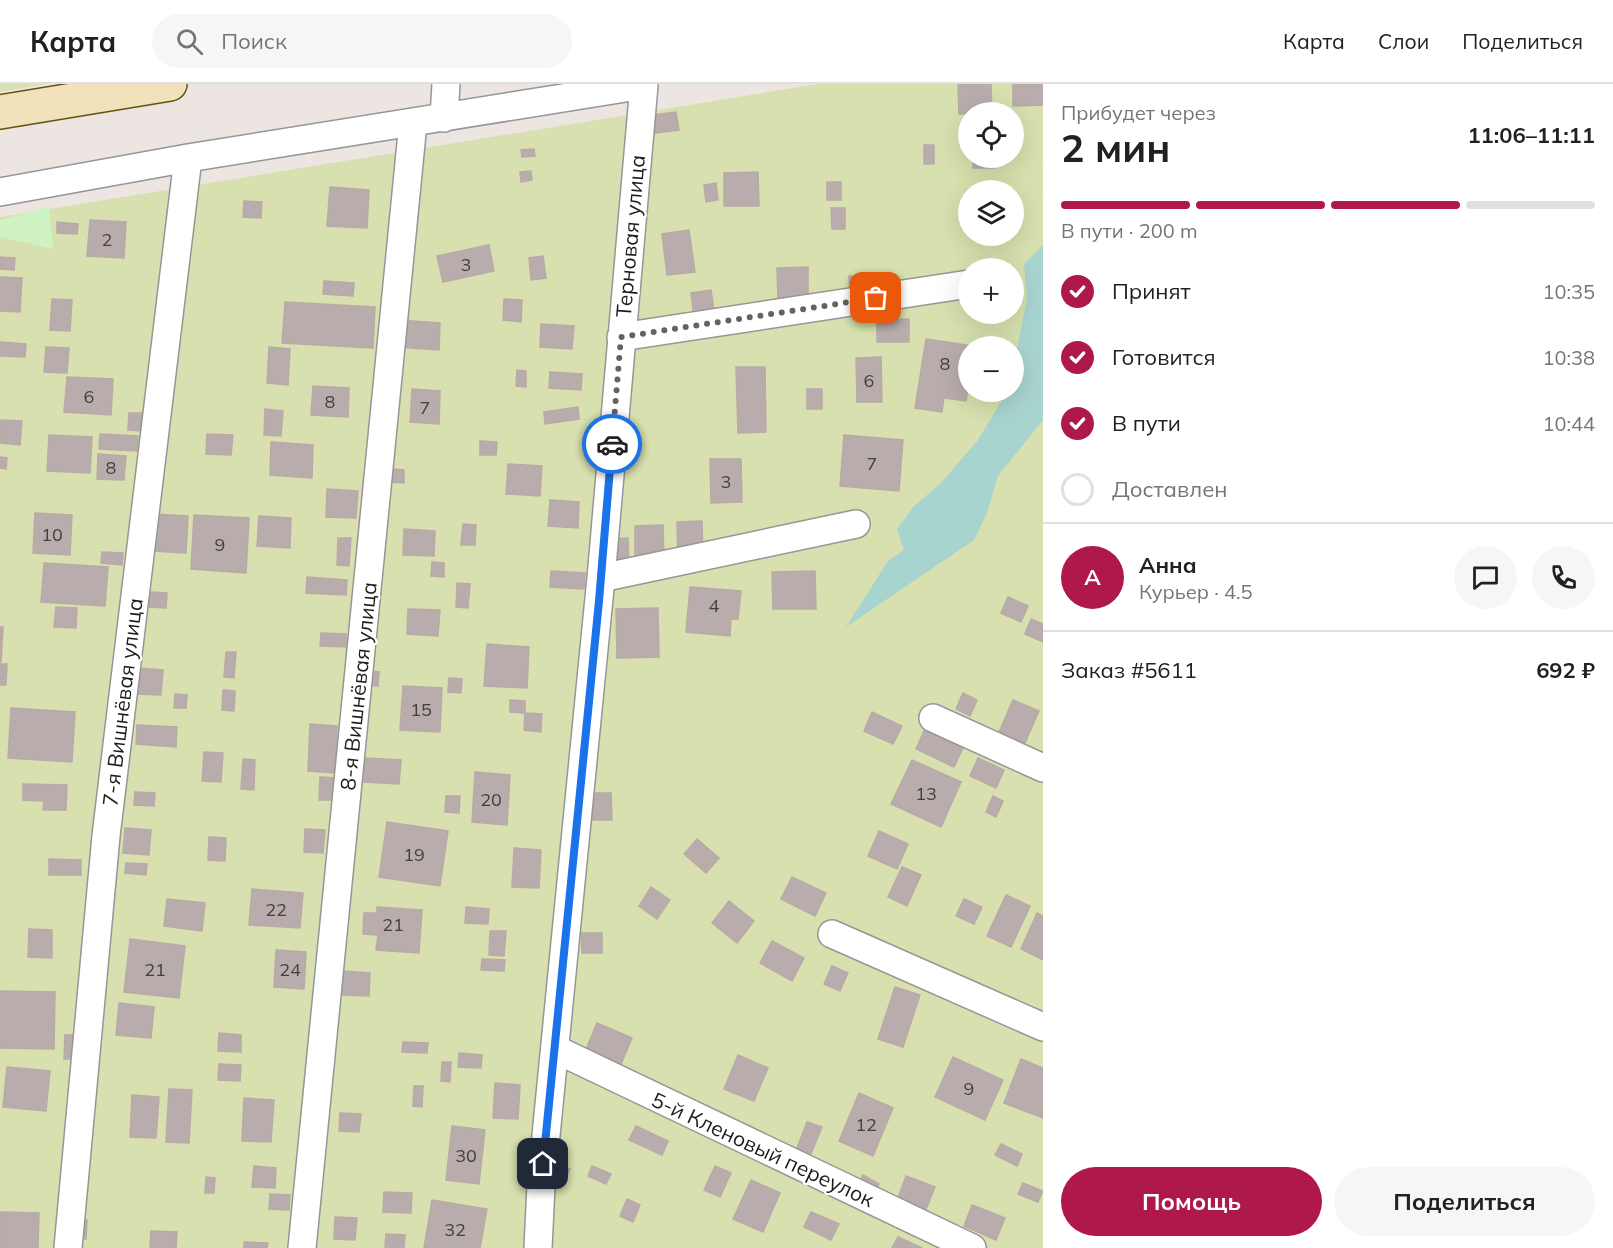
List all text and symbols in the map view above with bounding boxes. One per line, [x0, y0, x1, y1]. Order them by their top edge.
search box [152, 14, 572, 68]
text: Карта [30, 24, 116, 59]
icon: search [173, 25, 206, 58]
text: Поиск [221, 27, 287, 55]
text: Карта [1283, 28, 1345, 54]
text: Слои [1378, 28, 1429, 54]
text: Поделиться [1462, 28, 1583, 54]
text: Прибудет через [1061, 100, 1216, 125]
map controls [958, 102, 1024, 402]
button: locate [958, 102, 1024, 168]
text: 11:06–11:11 [1467, 121, 1595, 149]
text: 2 мин [1061, 123, 1170, 172]
street label: Терновая улица [610, 154, 650, 318]
button: layers [958, 180, 1024, 246]
text: В пути · 200 m [1061, 218, 1197, 243]
house number: 2 [102, 228, 112, 251]
house number: 3 [461, 253, 471, 276]
button: + [958, 258, 1024, 324]
pin [850, 272, 901, 323]
icon: check [1061, 275, 1094, 308]
text: Принят [1112, 277, 1191, 305]
text: 10:35 [1542, 279, 1595, 304]
icon: bag [859, 281, 892, 314]
button: − [958, 336, 1024, 402]
icon: check [1061, 341, 1094, 374]
text: Готовится [1112, 343, 1216, 371]
text: 10:38 [1542, 345, 1595, 370]
house number: 8 [940, 352, 950, 375]
house number: 6 [864, 369, 874, 392]
house number: 6 [84, 385, 94, 408]
house number: 8 [325, 390, 335, 413]
house number: 7 [420, 396, 430, 419]
icon: check [1061, 407, 1094, 440]
text: В пути [1112, 409, 1181, 437]
text: 10:44 [1542, 411, 1595, 436]
courier [582, 414, 642, 474]
icon: car [596, 428, 629, 461]
house number: 7 [867, 452, 877, 475]
house number: 8 [106, 456, 116, 479]
house number: 3 [721, 470, 731, 493]
text: Доставлен [1112, 475, 1228, 503]
house number: 10 [41, 523, 63, 546]
house number: 9 [215, 533, 225, 556]
button: chat [1454, 546, 1517, 609]
button: phone [1532, 546, 1595, 609]
text: Анна [1139, 551, 1197, 579]
text: А [1084, 563, 1101, 591]
text: Курьер · 4.5 [1139, 579, 1253, 604]
street label: 8-я Вишнёвая улица [334, 580, 382, 792]
house number: 4 [709, 594, 720, 617]
street label: 7-я Вишнёвая улица [96, 596, 148, 808]
text: Заказ #5611 [1061, 656, 1197, 684]
text: 692 ₽ [1536, 656, 1595, 684]
house number: 15 [410, 698, 432, 721]
house number: 13 [915, 782, 937, 805]
house number: 20 [480, 788, 502, 811]
house number: 19 [403, 843, 425, 866]
house number: 22 [265, 898, 287, 921]
house number: 21 [382, 913, 404, 936]
house number: 21 [144, 958, 166, 981]
house number: 24 [279, 958, 301, 981]
house number: 9 [964, 1077, 974, 1100]
street label: 5-й Кленовый переулок [648, 1086, 879, 1212]
house number: 12 [855, 1113, 877, 1136]
pin [517, 1138, 568, 1189]
house number: 30 [455, 1144, 477, 1167]
icon: home [526, 1147, 559, 1180]
button: Помощь [1061, 1167, 1322, 1236]
button: Поделиться [1334, 1167, 1595, 1236]
house number: 32 [444, 1218, 466, 1241]

